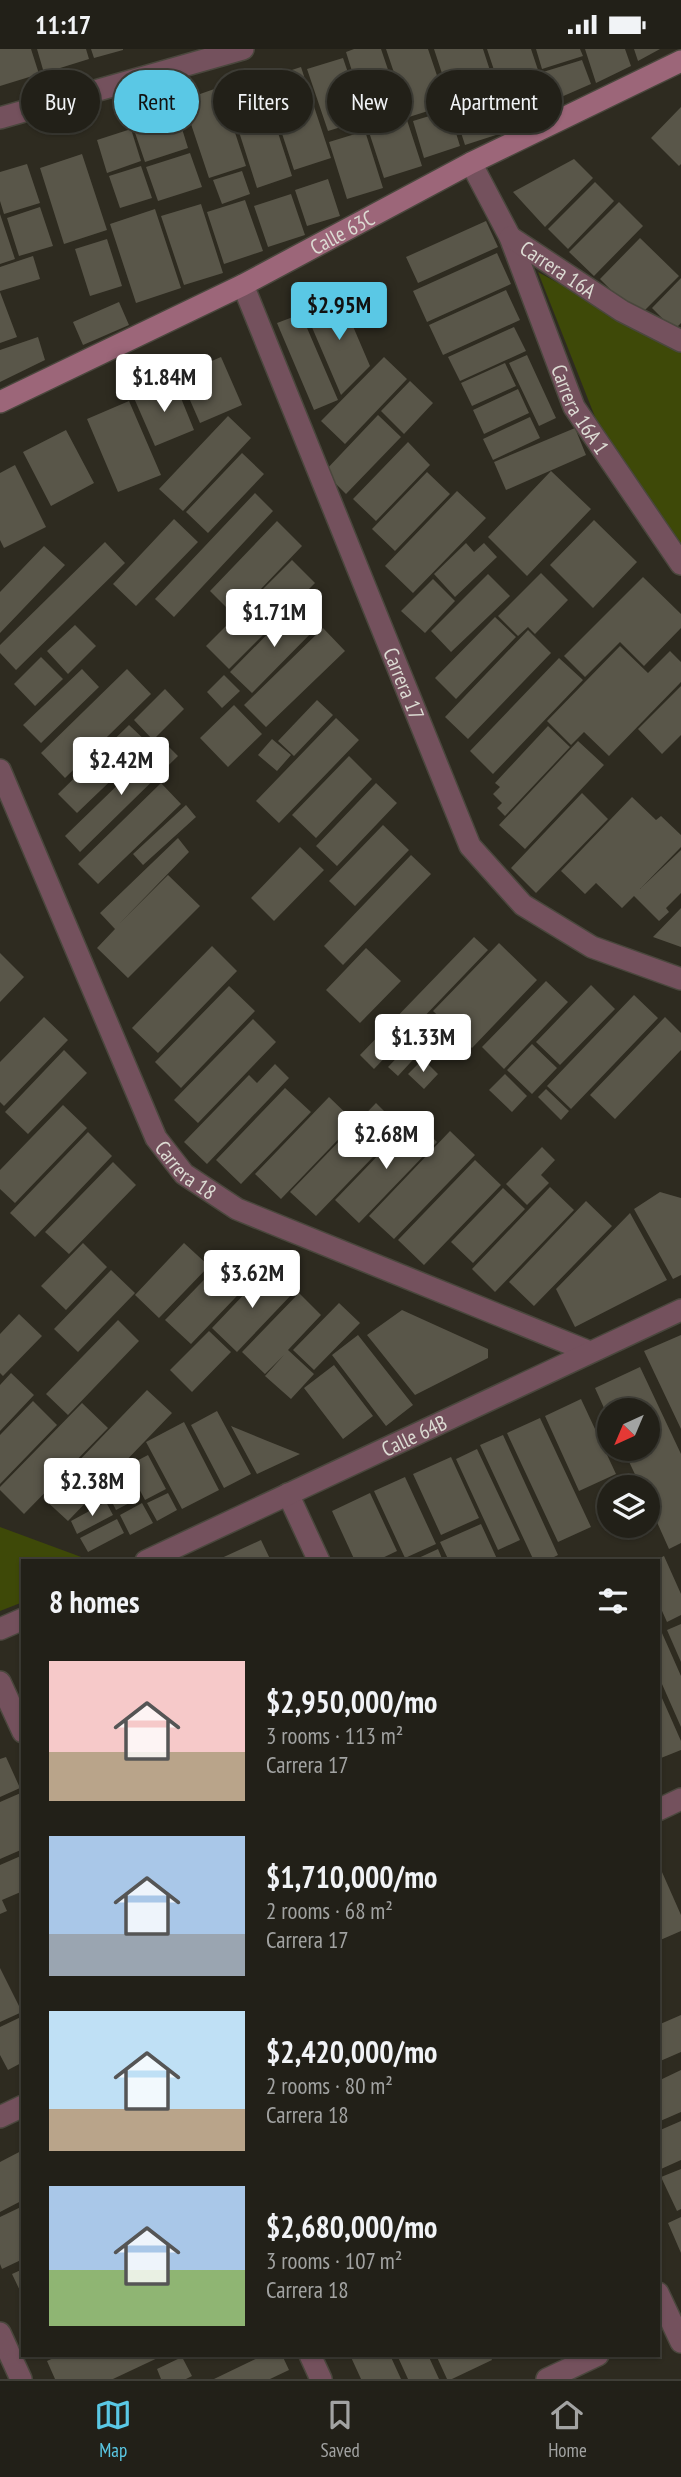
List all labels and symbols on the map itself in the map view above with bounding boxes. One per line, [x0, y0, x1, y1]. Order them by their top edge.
street label: Calle 63C [305, 204, 379, 260]
street label: Carrera 16A [515, 234, 602, 304]
pin: $2.95M [282, 282, 396, 342]
pin: $1.84M [107, 355, 221, 414]
street label: Carrera 16A 1 [546, 360, 616, 459]
pin: $1.71M [217, 589, 331, 649]
street label: Carrera 17 [378, 644, 431, 724]
pin: $2.42M [64, 737, 178, 797]
pin: $1.33M [366, 1014, 480, 1074]
pin: $2.68M [329, 1111, 443, 1171]
street label: Carrera 18 [149, 1135, 222, 1205]
pin: $3.62M [195, 1251, 309, 1310]
north arrow [597, 1398, 660, 1461]
street label: Calle 64B [377, 1408, 451, 1462]
pin: $2.38M [35, 1459, 149, 1518]

